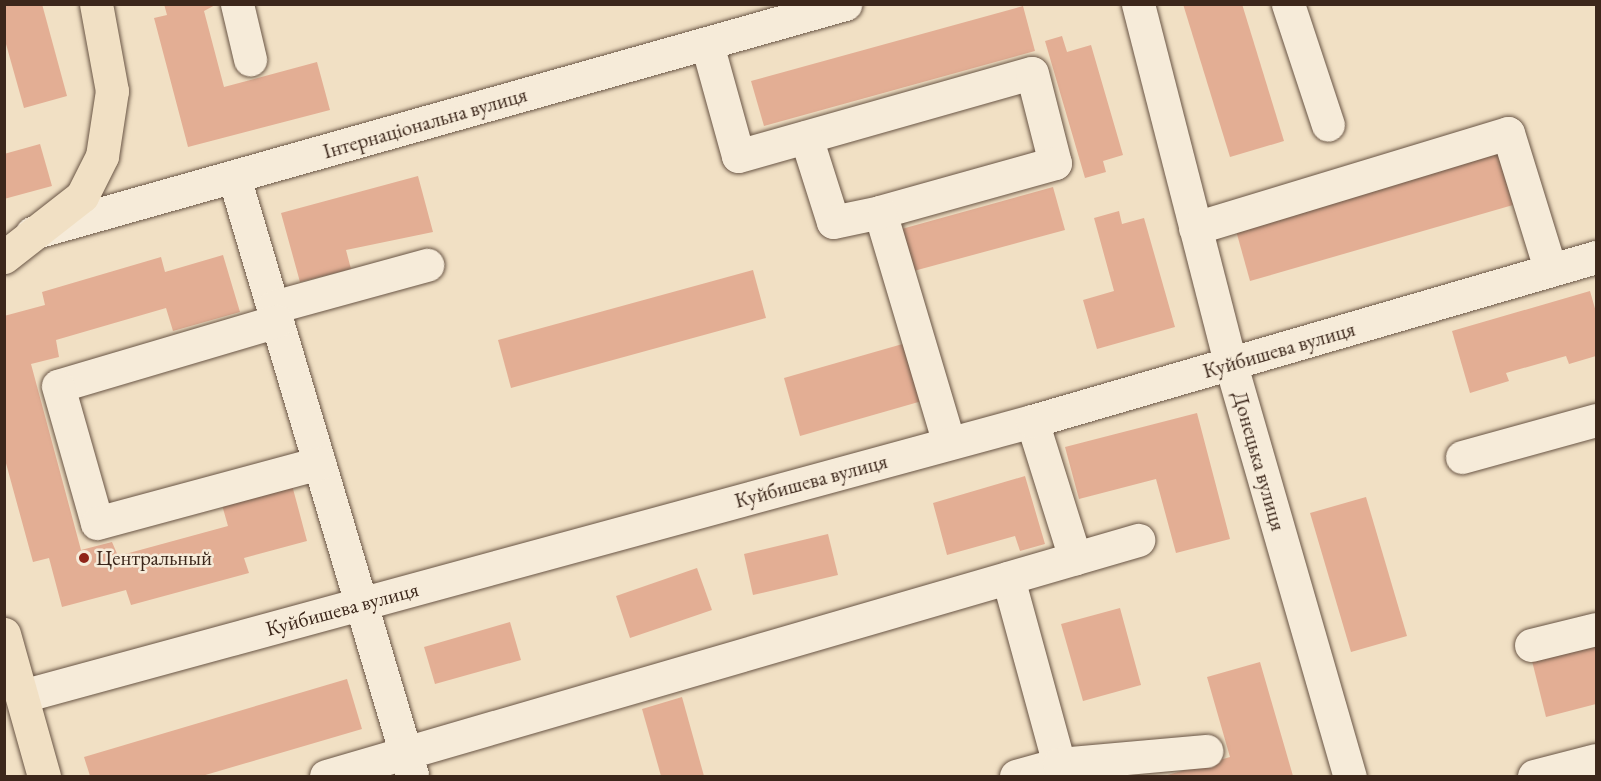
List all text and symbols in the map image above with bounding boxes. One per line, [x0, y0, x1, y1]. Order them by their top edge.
street label: Інтернаціональна вулиця [320, 82, 530, 164]
street label: Куйбишева вулиця [1200, 316, 1358, 384]
street label: Донецька вулиця [1227, 388, 1291, 534]
street label: Куйбишева вулиця [732, 448, 890, 514]
place label: Центральный [96, 545, 212, 571]
marker: Центральный [77, 551, 91, 565]
street label: Куйбишева вулиця [263, 576, 421, 642]

